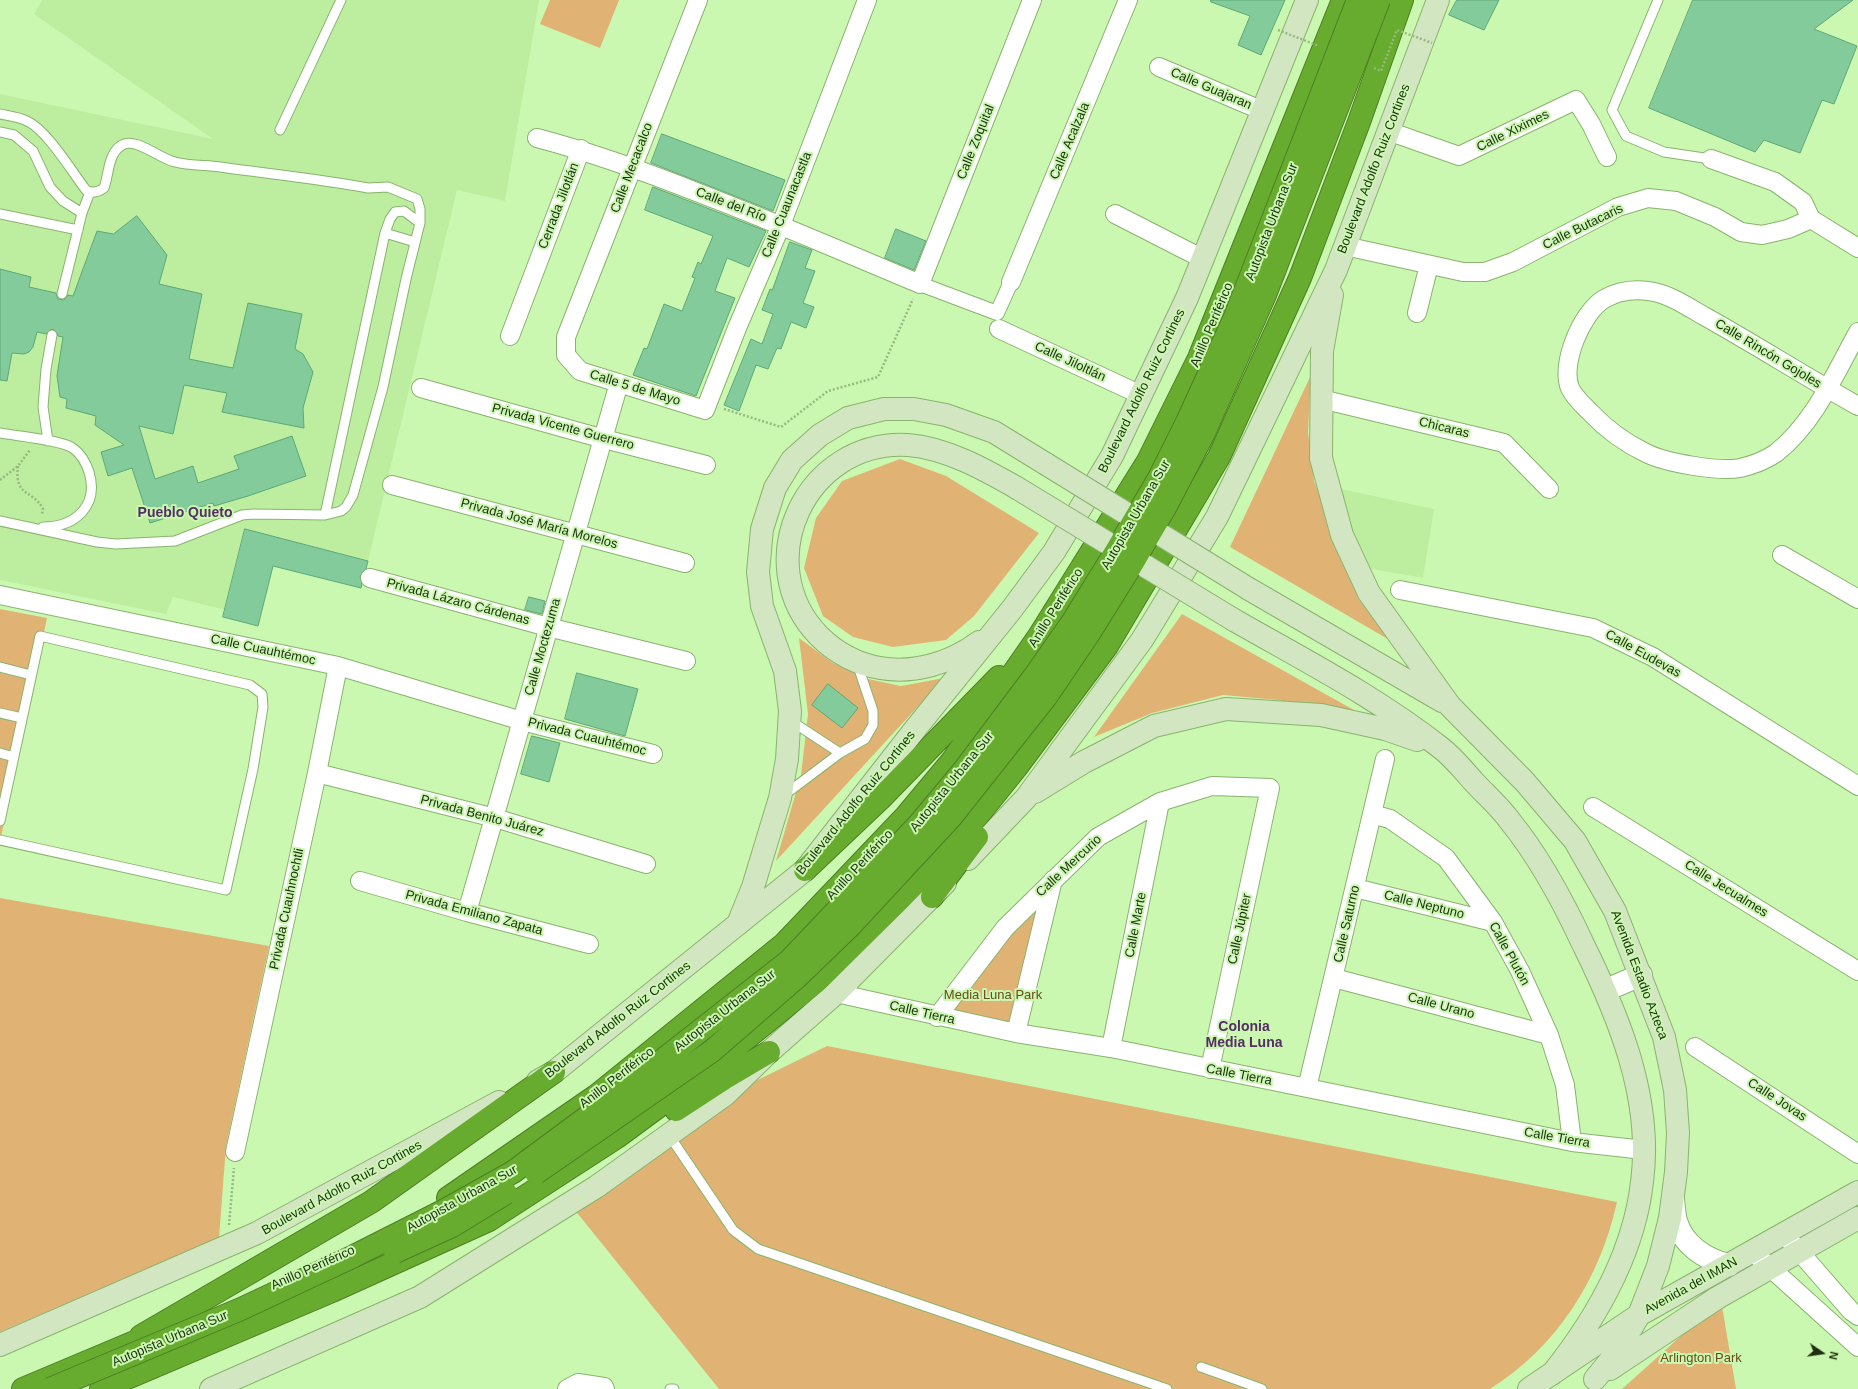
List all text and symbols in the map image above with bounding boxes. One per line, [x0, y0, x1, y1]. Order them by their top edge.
street label: Calle Guajaran [1168, 65, 1254, 113]
street label: Boulevard Adolfo Ruiz Cortines [1334, 82, 1414, 256]
street label: Calle Acalzala [1047, 100, 1093, 182]
street label: Calle Zoquital [954, 102, 998, 182]
street label: Calle Xiximes [1474, 107, 1552, 155]
street label: Calle Mecacalco [608, 121, 656, 215]
street label: Calle Cuaunacastla [759, 150, 815, 260]
street label: Cerrada Jilotlán [535, 161, 583, 251]
street label: Autopista Urbana Sur [1242, 161, 1302, 283]
street label: Calle del Río [693, 184, 769, 226]
street label: Calle Butacaris [1540, 201, 1626, 253]
street label: Anillo Periférico [1187, 280, 1237, 370]
street label: Boulevard Adolfo Ruiz Cortines [1095, 306, 1189, 476]
street label: Calle Rincón Gojoles [1712, 316, 1824, 392]
street label: Calle Jiloltlán [1032, 339, 1108, 385]
street label: Calle 5 de Mayo [588, 367, 682, 409]
street label: Privada Vicente Guerrero [490, 401, 636, 453]
street label: Chicaras [1417, 414, 1471, 442]
street label: Autopista Urbana Sur [1098, 457, 1174, 573]
street label: Privada José María Morelos [459, 496, 619, 552]
district label: Pueblo Quieto [138, 505, 232, 521]
street label: Anillo Periférico [1025, 566, 1087, 650]
street label: Privada Lázaro Cárdenas [385, 575, 531, 629]
street label: Calle Moctezuma [522, 597, 564, 697]
street label: Calle Eudevas [1603, 627, 1683, 681]
street label: Calle Cuauhtémoc [209, 631, 317, 669]
street label: Privada Cuauhtémoc [526, 715, 648, 759]
street label: Boulevard Adolfo Ruiz Cortines [793, 728, 919, 878]
street label: Autopista Urbana Sur [907, 729, 997, 835]
street label: Privada Benito Juárez [419, 792, 545, 840]
street label: Anillo Periférico [823, 827, 897, 903]
street label: Calle Mercurio [1033, 832, 1105, 900]
street label: Privada Cuauhnochtli [267, 847, 307, 971]
street label: Calle Jecualmes [1681, 857, 1771, 921]
street label: Calle Saturno [1331, 884, 1363, 964]
street label: Privada Emiliano Zapata [404, 887, 544, 939]
street label: Calle Neptuno [1382, 887, 1466, 923]
street label: Calle Marte [1122, 891, 1150, 959]
street label: Calle Júpiter [1225, 892, 1255, 966]
street label: Avenida Estadio Azteca [1607, 908, 1671, 1042]
street label: Calle Plutón [1485, 920, 1533, 988]
street label: Boulevard Adolfo Ruiz Cortines [542, 958, 694, 1082]
street label: Autopista Urbana Sur [671, 967, 779, 1055]
park label: Media Luna Park [944, 987, 1042, 1003]
street label: Calle Urano [1406, 990, 1476, 1022]
street label: Calle Tierra [888, 998, 956, 1028]
district label: Colonia Media Luna [1205, 1019, 1283, 1052]
street label: Anillo Periférico [577, 1044, 657, 1112]
street label: Calle Tierra [1205, 1061, 1273, 1089]
street label: Calle Jovas [1745, 1075, 1809, 1125]
street label: Calle Tierra [1523, 1125, 1591, 1151]
street label: Boulevard Adolfo Ruiz Cortines [259, 1137, 425, 1239]
street label: Autopista Urbana Sur [404, 1162, 520, 1236]
street label: Anillo Periférico [269, 1243, 357, 1293]
street label: Avenida del IMAN [1642, 1254, 1740, 1318]
street label: Autopista Urbana Sur [110, 1308, 230, 1370]
north arrow [1802, 1333, 1842, 1373]
park label: Arlington Park [1660, 1350, 1742, 1366]
text: N [1827, 1350, 1840, 1361]

